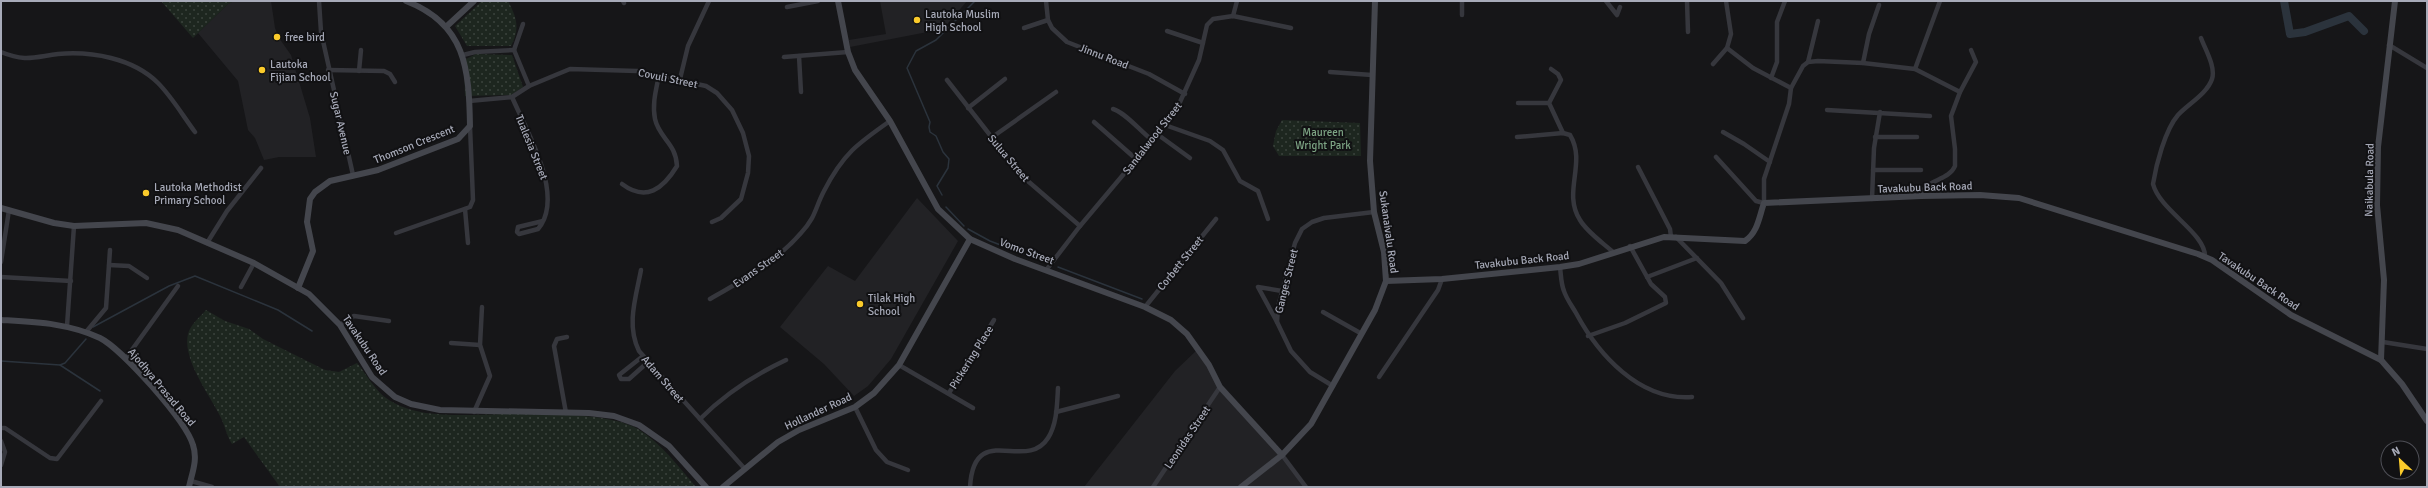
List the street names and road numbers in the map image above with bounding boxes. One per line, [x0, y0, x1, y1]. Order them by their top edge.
street label: Jinnu Road [1077, 41, 1131, 72]
street label: Covuli Street [637, 66, 699, 91]
street label: Sugar Avenue [327, 90, 354, 156]
street label: Sandalwood Street [1120, 99, 1185, 177]
street label: Tualesia Street [513, 113, 551, 182]
street label: Thomson Crescent [372, 122, 457, 167]
street label: Sulua Street [985, 132, 1032, 185]
street label: Naikabula Road [2362, 143, 2377, 217]
street label: Tavakubu Back Road [1877, 179, 1973, 196]
street label: Sukanaivalu Road [1376, 190, 1401, 274]
street label: Corbett Street [1154, 233, 1206, 293]
street label: Vomo Street [998, 236, 1056, 267]
street label: Evans Street [731, 246, 786, 291]
street label: Ganges Street [1272, 247, 1301, 315]
street label: Tavakubu Back Road [1474, 249, 1570, 272]
street label: Tavakubu Back Road [2216, 249, 2302, 313]
street label: Tavakubu Road [340, 313, 390, 378]
street label: Pickering Place [947, 323, 996, 391]
street label: Ajodhya Prasad Road [125, 346, 198, 429]
street label: Adam Street [639, 353, 687, 406]
street label: Hollander Road [783, 390, 854, 433]
street label: Leonidas Street [1162, 403, 1213, 471]

